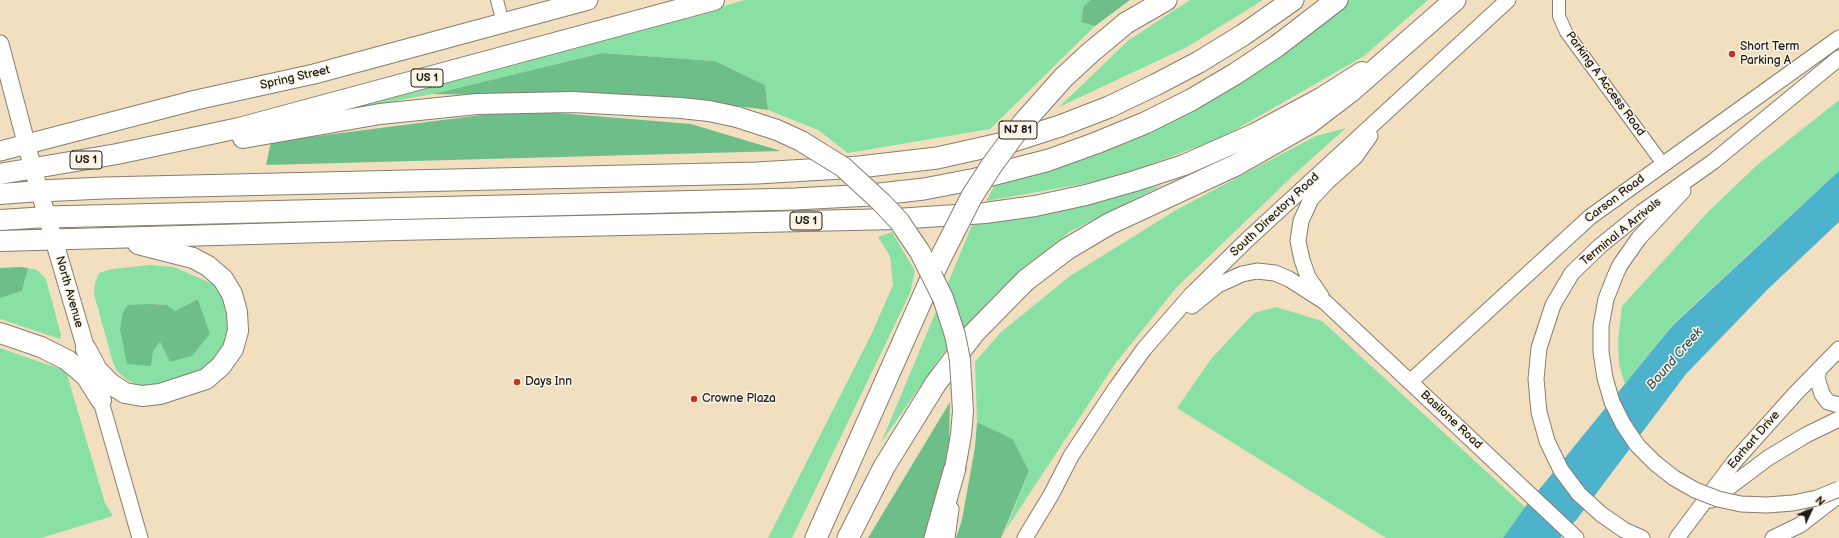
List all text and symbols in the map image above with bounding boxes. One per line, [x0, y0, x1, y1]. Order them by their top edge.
street label: Parking A Access Road [1562, 29, 1648, 139]
place label: Short Term Parking A [1740, 40, 1799, 68]
marker: Short Term Parking A [1727, 49, 1737, 59]
street label: Spring Street [259, 63, 331, 93]
road number: US 1 [411, 69, 443, 87]
road number: NJ 81 [999, 121, 1037, 139]
road number: US 1 [70, 151, 102, 169]
street label: South Directory Road [1228, 170, 1322, 260]
street label: Carson Road [1582, 172, 1648, 226]
street label: Terminal A Arrivals [1578, 195, 1664, 269]
road number: US 1 [790, 212, 822, 230]
street label: North Avenue [52, 254, 86, 330]
water label: Bound Creek [1644, 325, 1706, 393]
place label: Days Inn [525, 375, 572, 389]
marker: Days Inn [512, 377, 522, 387]
street label: Basilone Road [1417, 388, 1485, 452]
place label: Crowne Plaza [702, 392, 776, 406]
marker: Crowne Plaza [689, 394, 699, 404]
street label: Earhart Drive [1725, 408, 1783, 472]
north arrow [1791, 490, 1831, 530]
text: N [1812, 494, 1828, 509]

